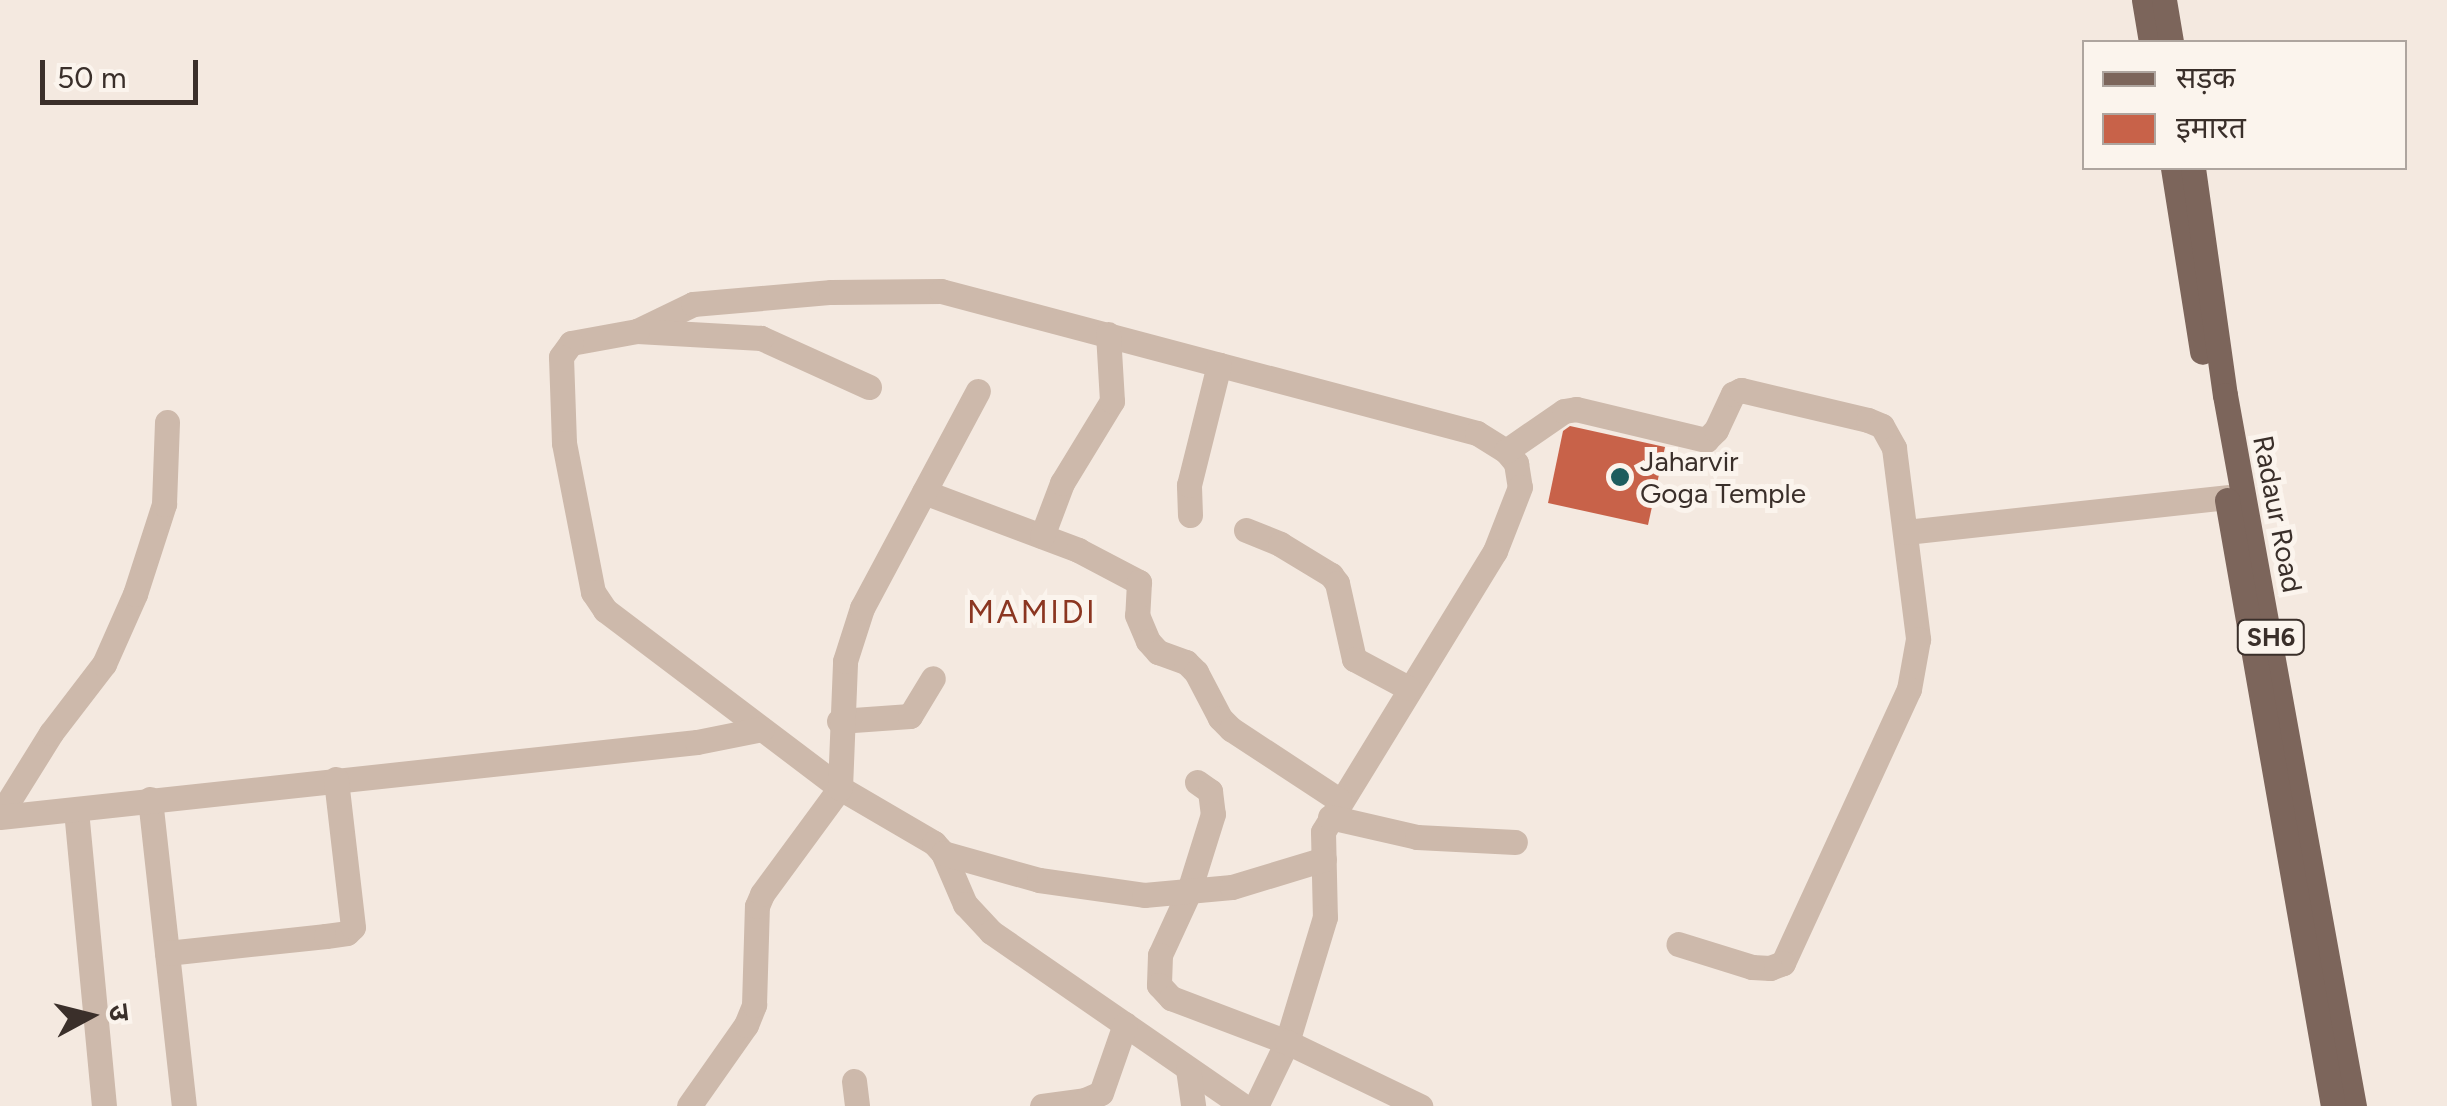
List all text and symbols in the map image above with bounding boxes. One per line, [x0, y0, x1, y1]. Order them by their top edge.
scale bar [45, 40, 202, 102]
legend [2082, 40, 2407, 170]
text: 50 m [57, 59, 126, 96]
text: सड़क [2176, 59, 2235, 96]
text: इमारत [2176, 109, 2246, 146]
street label: Radaur Road [2246, 433, 2310, 595]
place label: Jaharvir Goga Temple [1640, 444, 1806, 510]
marker: Jaharvir Goga Temple [1609, 466, 1631, 488]
district label: MAMIDI [967, 593, 1097, 631]
road number: SH6 [2236, 617, 2306, 657]
north arrow [40, 966, 140, 1066]
text: उ [102, 1002, 138, 1023]

